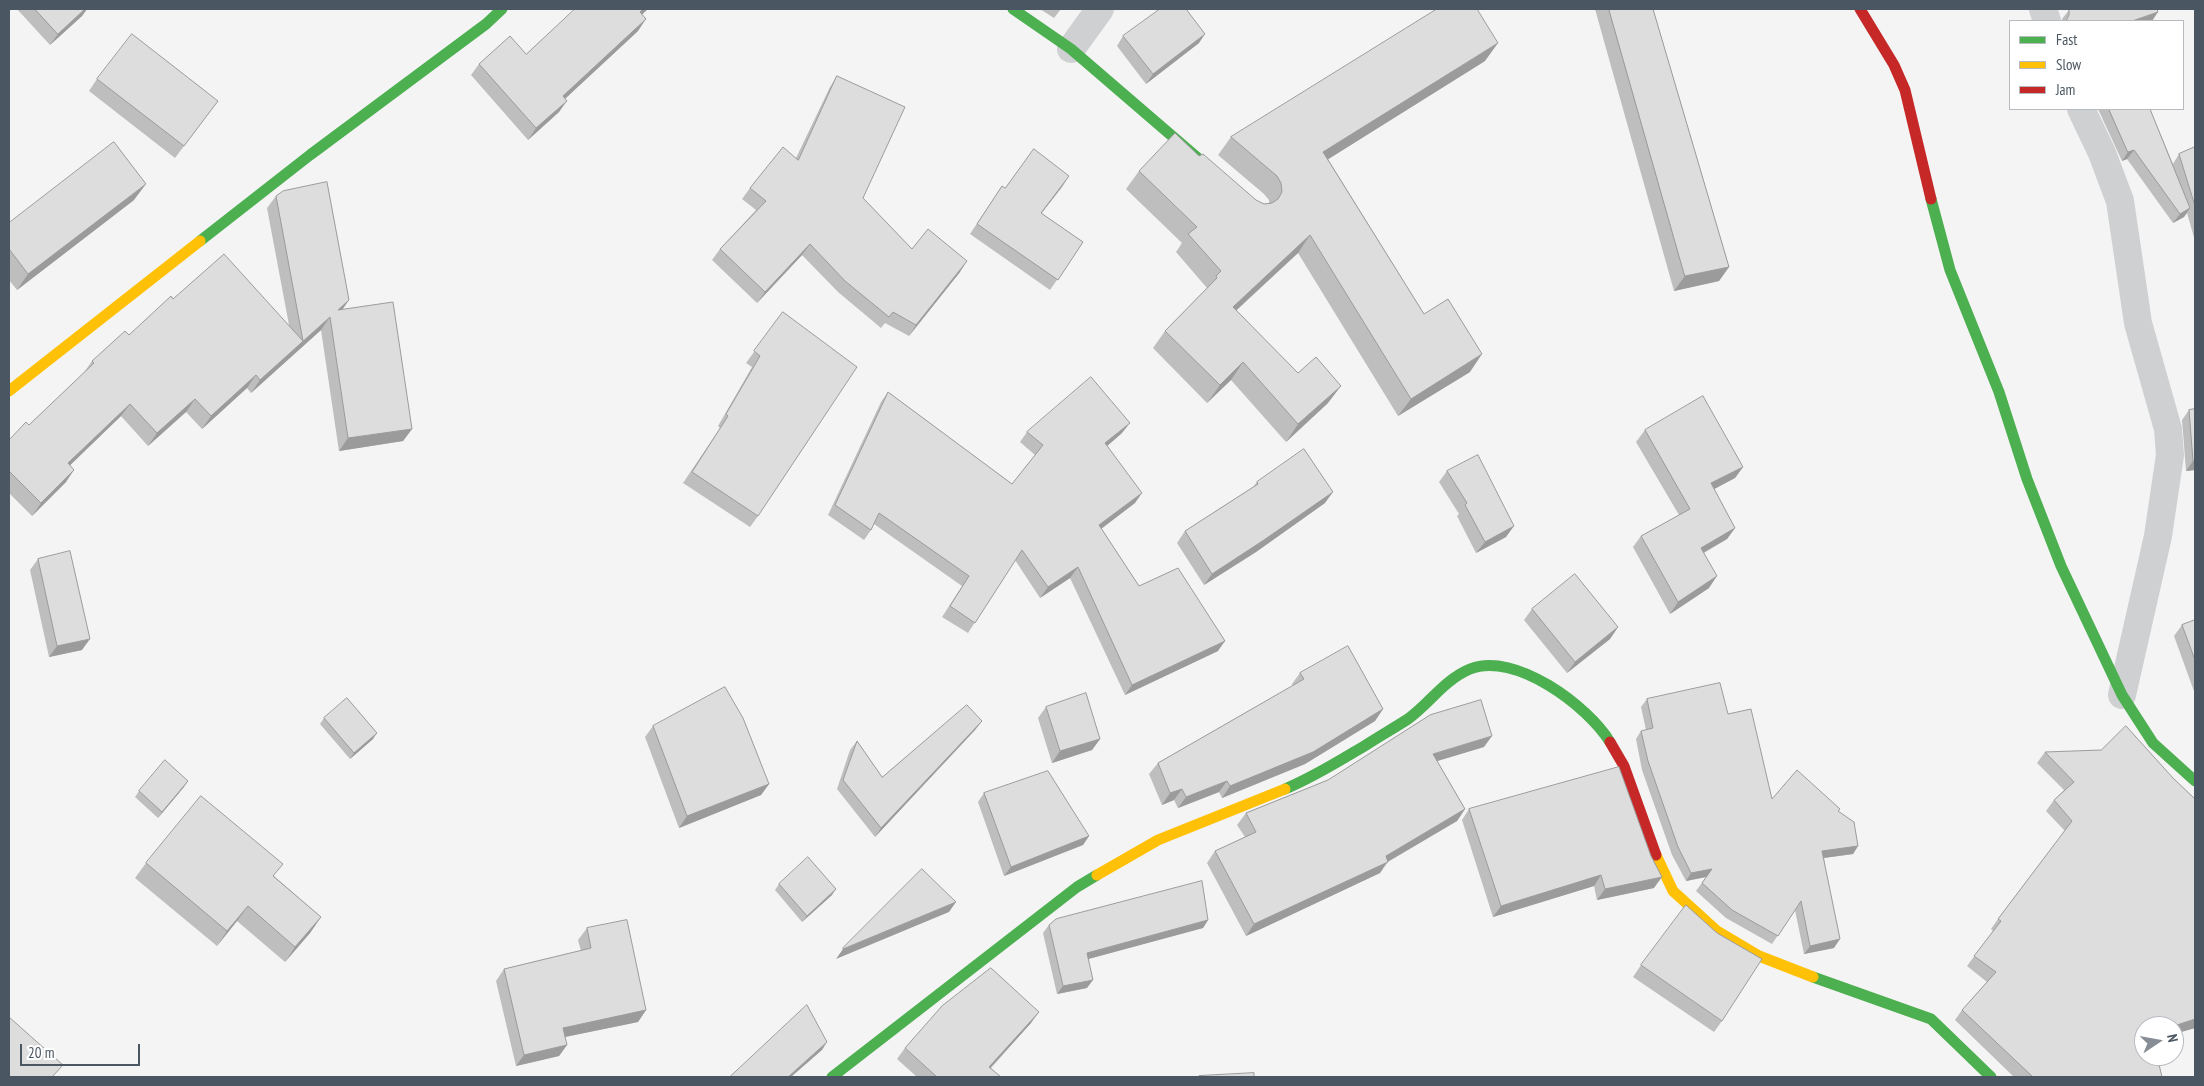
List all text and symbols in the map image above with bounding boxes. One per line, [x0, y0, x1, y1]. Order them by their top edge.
legend [2009, 20, 2184, 110]
text: Fast [2056, 30, 2077, 49]
text: Slow [2056, 55, 2081, 74]
text: Jam [2056, 80, 2075, 99]
north arrow [2134, 1016, 2184, 1066]
text: N [2163, 1033, 2182, 1044]
scale bar [22, 1034, 142, 1066]
text: 20 m [28, 1043, 54, 1062]

